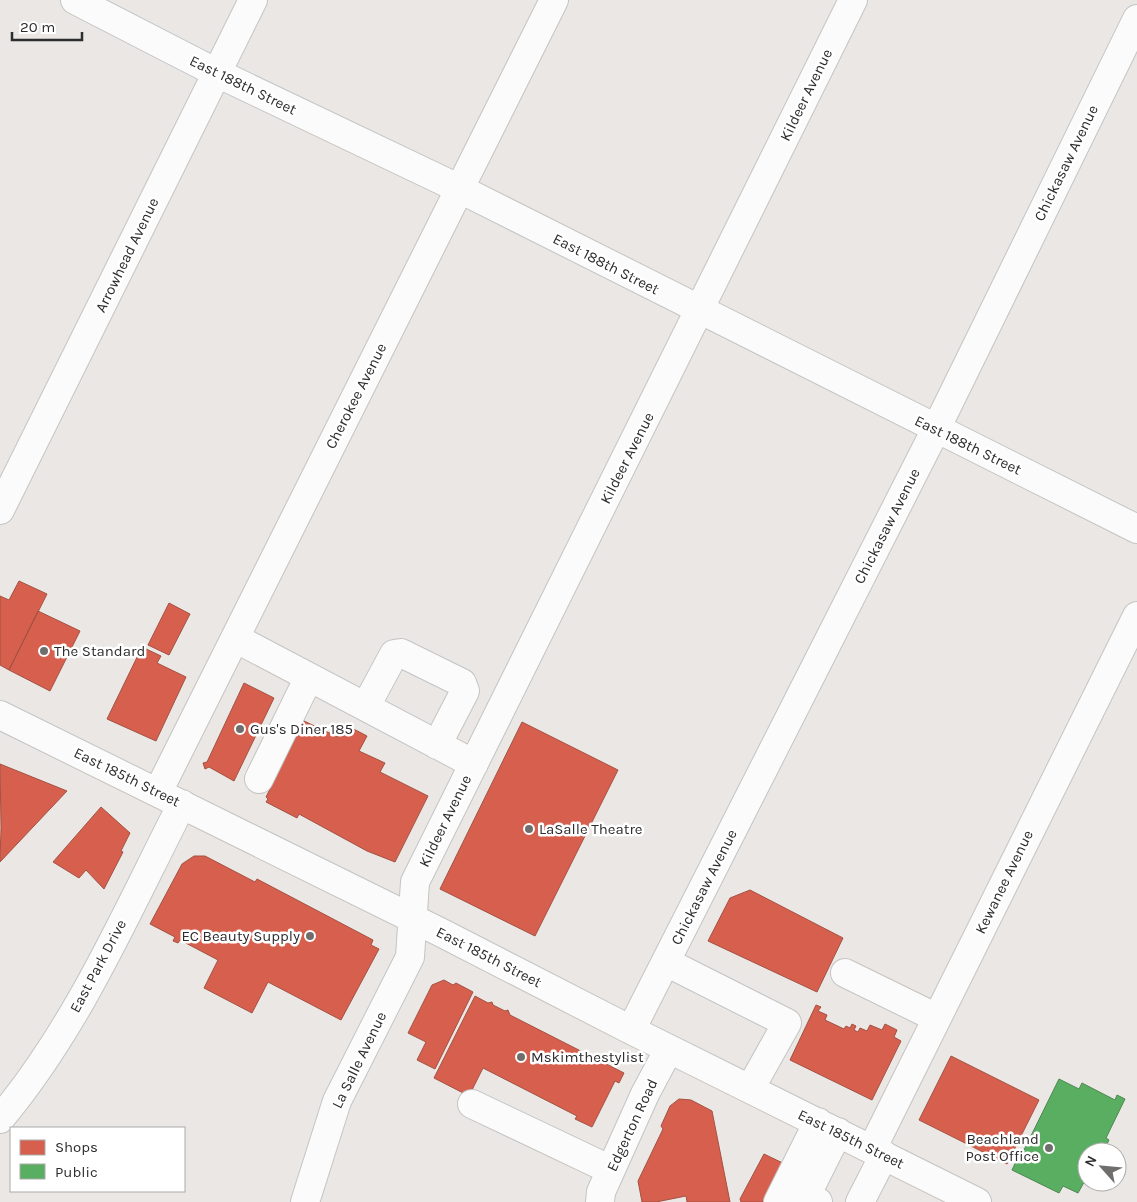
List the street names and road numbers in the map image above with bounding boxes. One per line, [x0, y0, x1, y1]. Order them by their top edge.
street label: Kildeer Avenue [776, 46, 836, 144]
street label: East 188th Street [187, 51, 300, 119]
street label: Chickasaw Avenue [1030, 102, 1102, 224]
street label: Arrowhead Avenue [91, 195, 163, 315]
street label: East 188th Street [550, 230, 662, 299]
street label: Cherokee Avenue [322, 340, 390, 452]
street label: Kildeer Avenue [596, 409, 658, 507]
street label: East 188th Street [912, 411, 1025, 479]
street label: Chickasaw Avenue [850, 465, 924, 587]
street label: East 185th Street [71, 744, 183, 811]
street label: Kildeer Avenue [415, 772, 475, 870]
street label: Chickasaw Avenue [667, 826, 741, 948]
street label: Kewanee Avenue [971, 827, 1037, 937]
street label: East Park Drive [66, 916, 130, 1016]
street label: East 185th Street [433, 923, 545, 991]
street label: La Salle Avenue [328, 1009, 390, 1111]
street label: Edgerton Road [603, 1076, 661, 1174]
street label: East 185th Street [795, 1106, 907, 1173]

